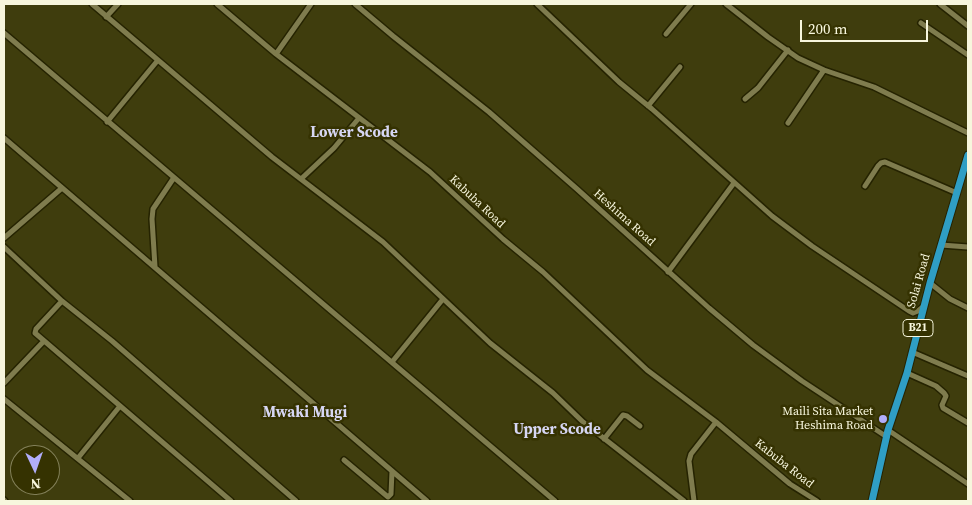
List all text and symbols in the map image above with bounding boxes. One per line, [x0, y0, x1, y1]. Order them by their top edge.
scale bar [802, 10, 930, 42]
text: 200 m [808, 18, 848, 39]
district label: Lower Scode [310, 124, 398, 142]
street label: Kabuba Road [446, 173, 508, 231]
street label: Heshima Road [590, 187, 658, 249]
street label: Solai Road [904, 252, 934, 310]
road number: B21 [903, 319, 933, 336]
district label: Mwaki Mugi [263, 404, 347, 422]
place label: Maili Sita Market Heshima Road [782, 405, 873, 433]
marker: Maili Sita Market Heshima Road [877, 413, 889, 425]
district label: Upper Scode [513, 421, 601, 439]
street label: Kabuba Road [752, 437, 816, 491]
north arrow [10, 445, 60, 495]
text: N [30, 474, 41, 494]

